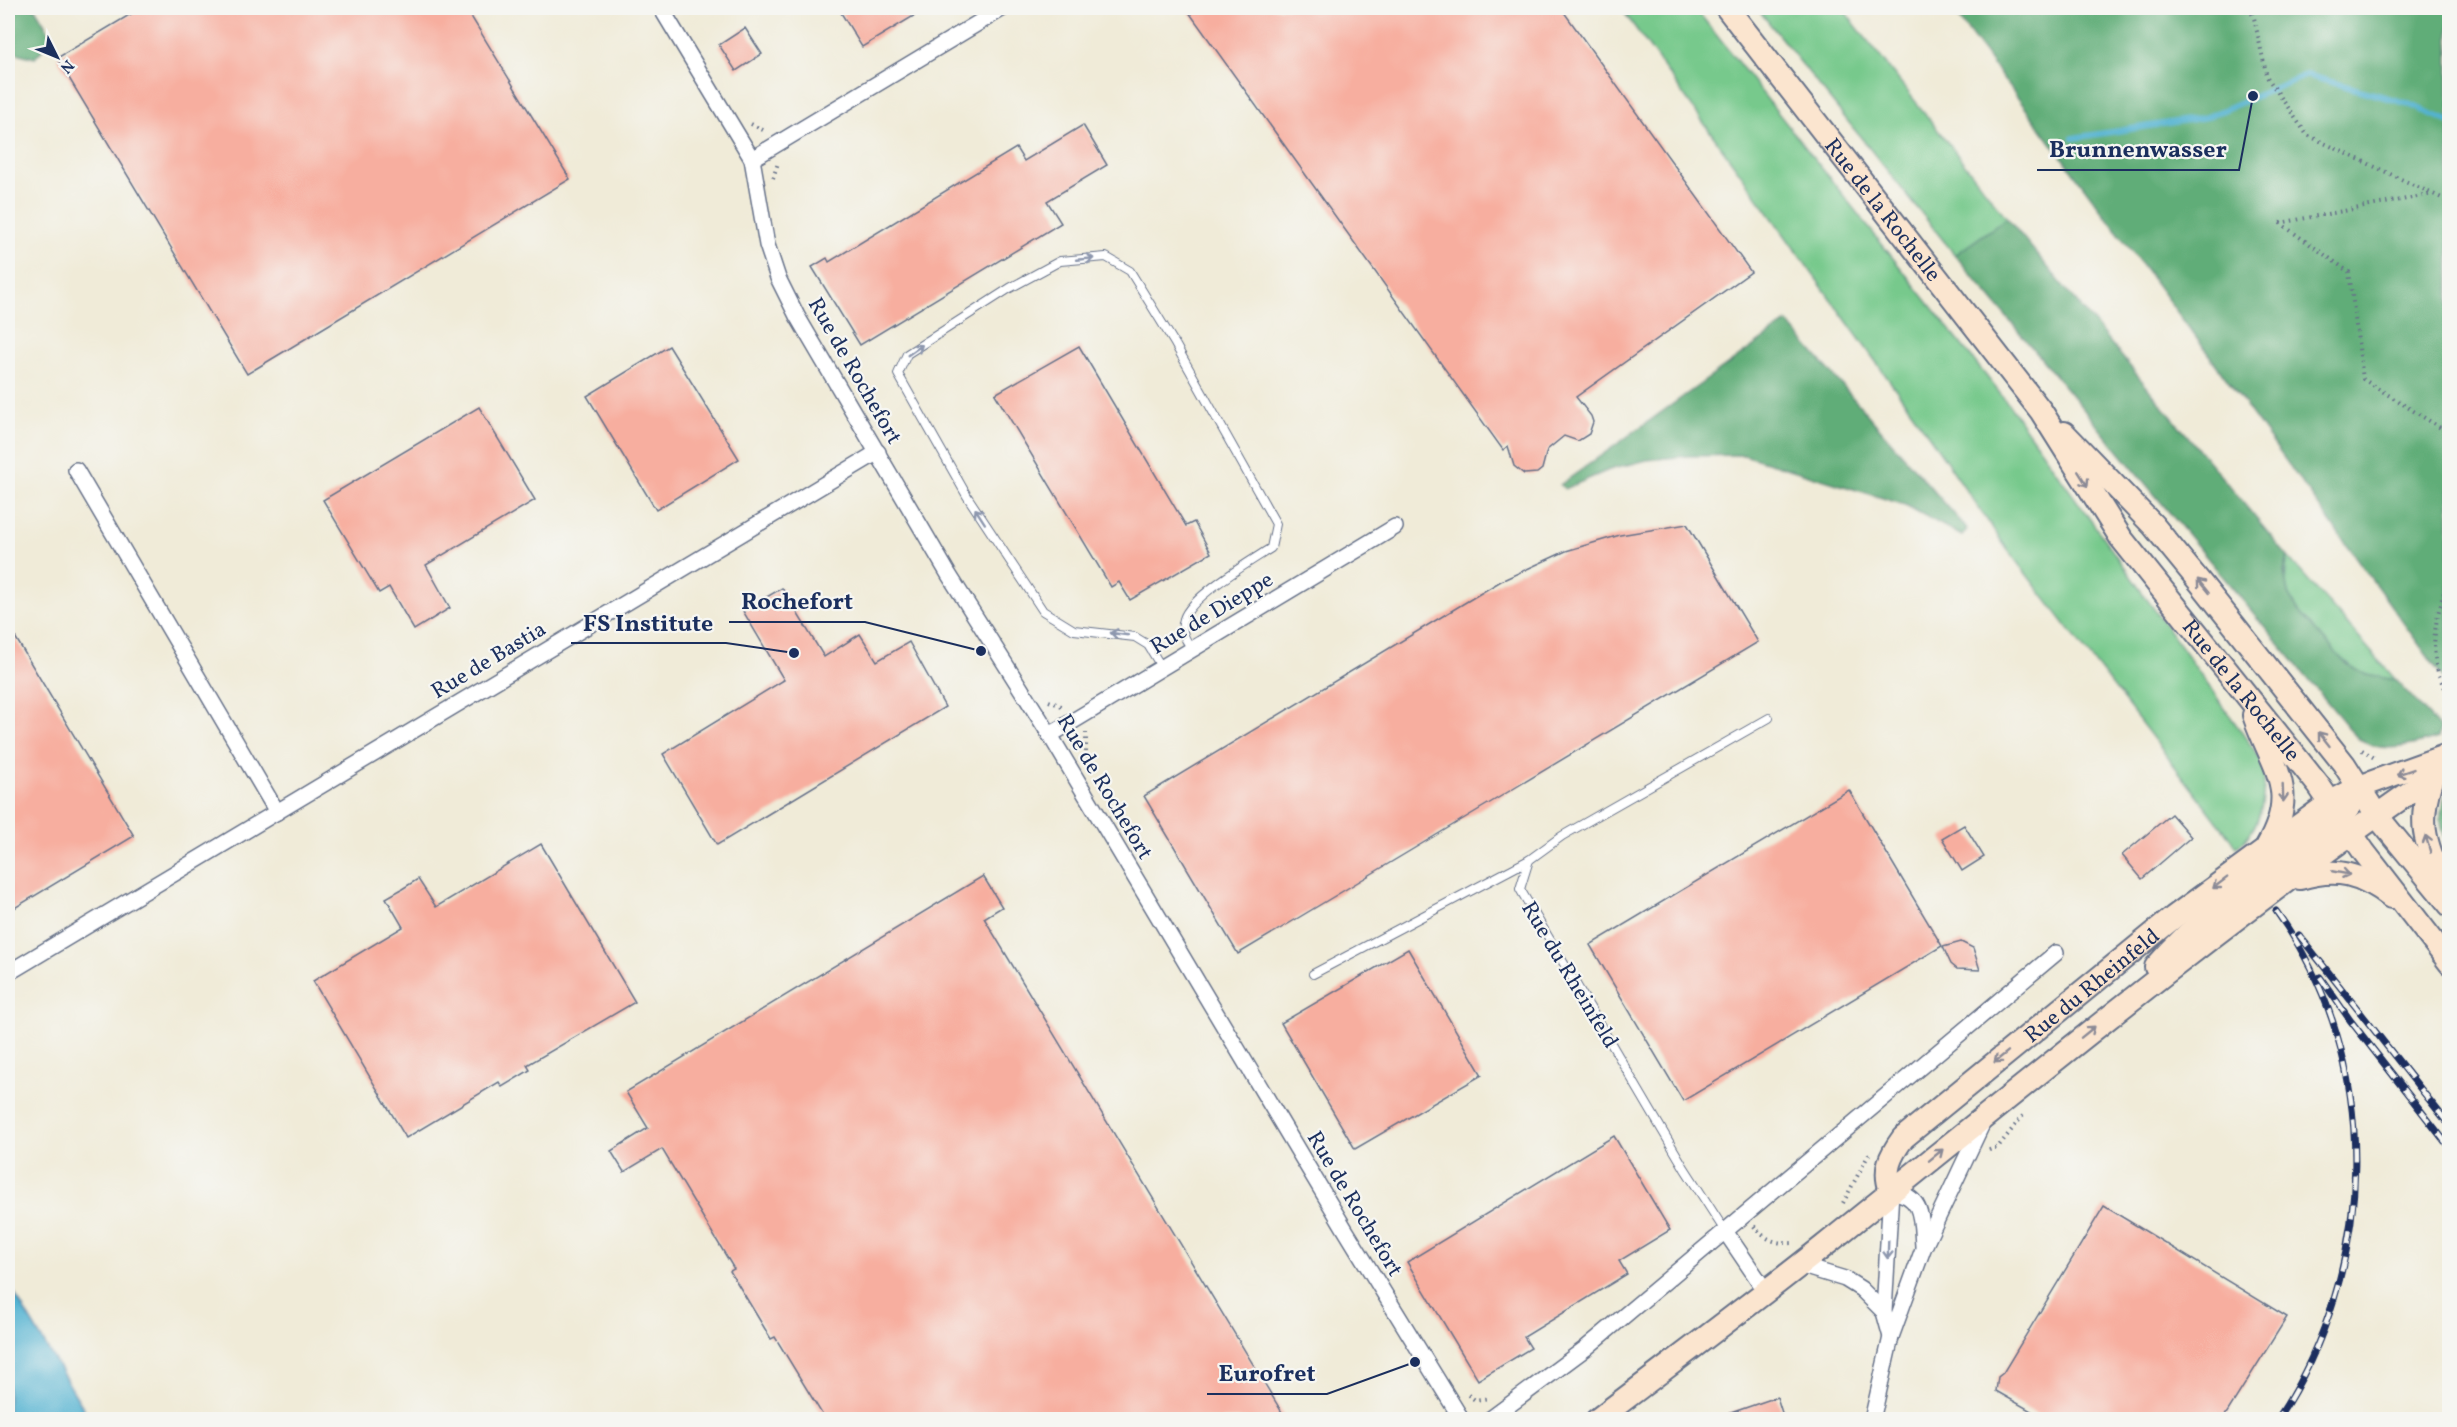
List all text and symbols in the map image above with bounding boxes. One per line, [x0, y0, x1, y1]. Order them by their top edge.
north arrow [27, 27, 87, 87]
text: N [54, 54, 79, 78]
callout: Brunnenwasser [2037, 128, 2239, 170]
street label: Rue de la Rochelle [1816, 132, 1948, 289]
text: Brunnenwasser [2049, 134, 2227, 168]
one-way arrow [1074, 253, 1094, 264]
street label: Rue de Rochefort [799, 292, 909, 451]
one-way arrow [907, 344, 923, 356]
one-way arrow [2078, 470, 2090, 487]
one-way arrow [974, 508, 986, 525]
street label: Rue de Dieppe [1145, 565, 1280, 663]
one-way arrow [2197, 578, 2210, 594]
callout: Rochefort [729, 580, 865, 622]
text: Rochefort [741, 586, 853, 620]
callout: FS Institute [571, 601, 726, 643]
text: FS Institute [583, 608, 713, 642]
street label: Rue de la Rochelle [2174, 613, 2307, 769]
street label: Rue de Bastia [426, 615, 553, 708]
one-way arrow [1109, 628, 1129, 639]
street label: Rue de Rochefort [1048, 709, 1160, 866]
one-way arrow [2318, 731, 2331, 747]
one-way arrow [2396, 767, 2415, 778]
one-way arrow [2277, 783, 2288, 803]
one-way arrow [2422, 835, 2433, 854]
one-way arrow [2330, 868, 2350, 879]
one-way arrow [2212, 877, 2228, 890]
street label: Rue du Rheinfeld [1513, 896, 1625, 1055]
street label: Rue du Rheinfeld [2018, 922, 2167, 1051]
one-way arrow [2080, 1026, 2096, 1039]
one-way arrow [1993, 1050, 2009, 1063]
street label: Rue de Rochefort [1298, 1126, 1410, 1283]
one-way arrow [1928, 1148, 1944, 1161]
one-way arrow [1882, 1239, 1893, 1259]
callout: Eurofret [1207, 1352, 1327, 1394]
text: Eurofret [1219, 1358, 1315, 1392]

